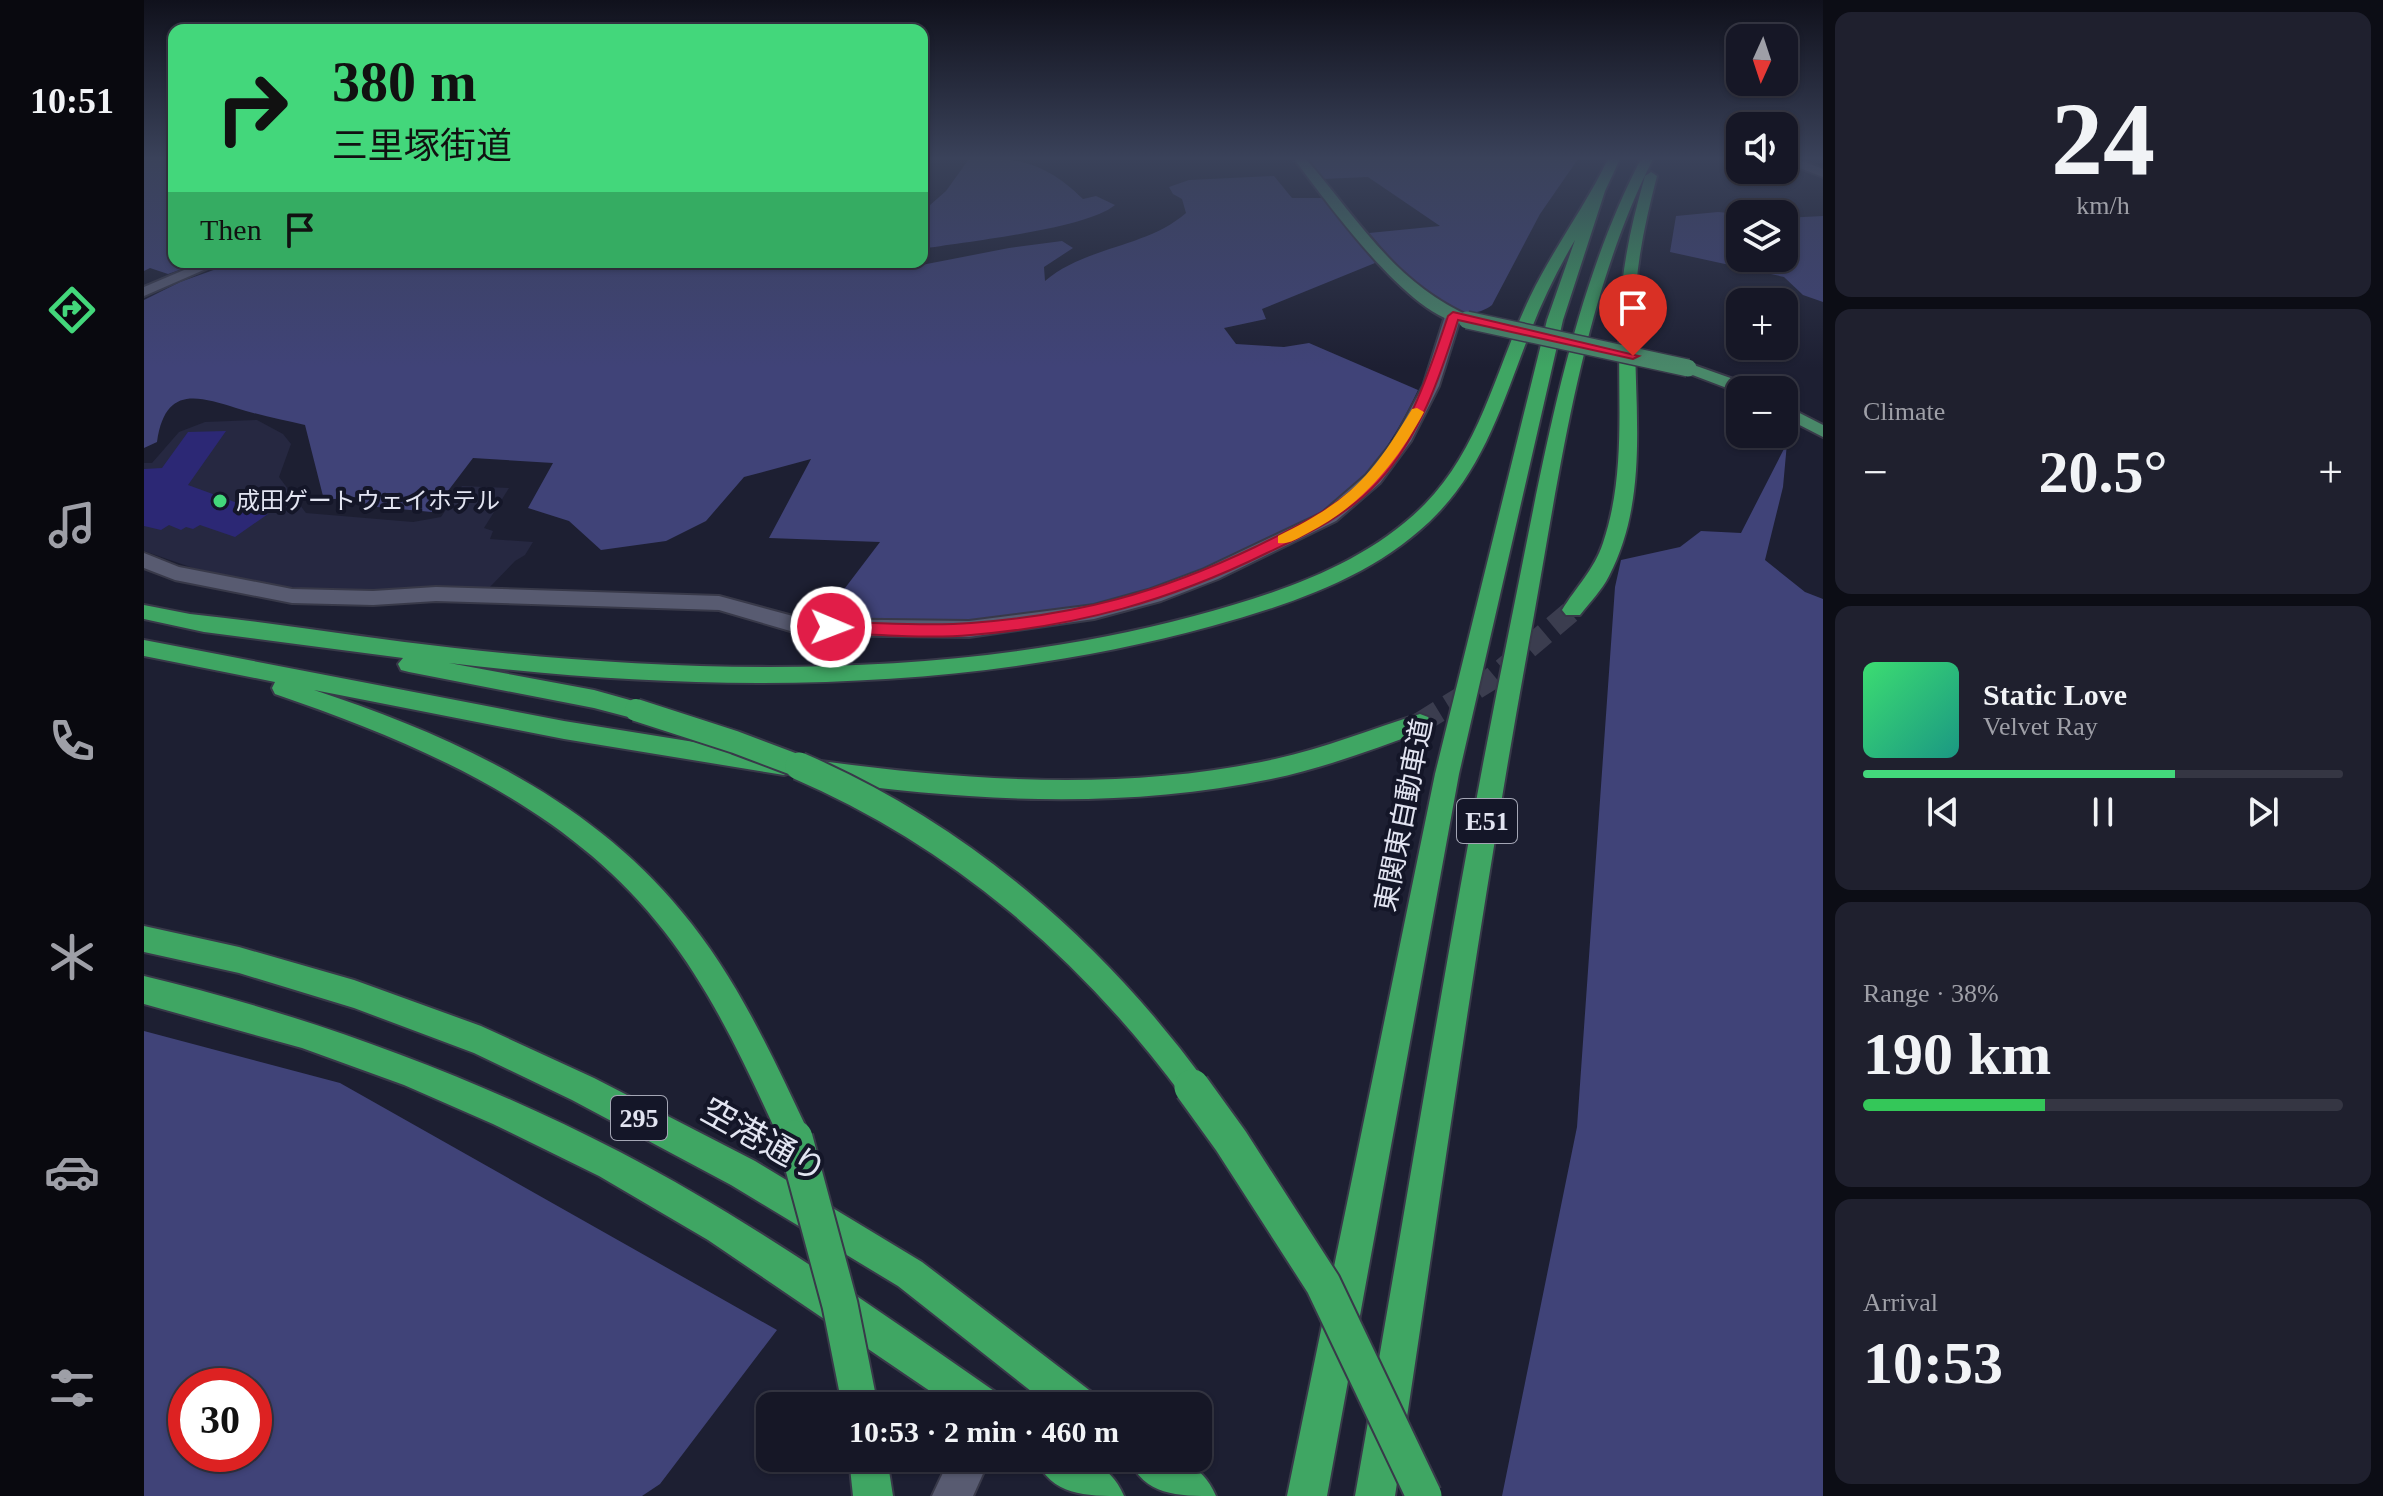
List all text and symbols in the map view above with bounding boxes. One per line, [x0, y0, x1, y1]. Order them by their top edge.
north arrow [1726, 24, 1798, 96]
map controls [1726, 24, 1798, 448]
text: 380 m [332, 51, 477, 113]
icon: right [200, 56, 304, 160]
text: 10:51 [30, 81, 114, 121]
text: 24 [2051, 81, 2155, 196]
button: sound [1726, 112, 1798, 184]
text: 三里塚街道 [332, 126, 512, 166]
text: km/h [2076, 191, 2130, 220]
button: layers [1726, 200, 1798, 272]
icon: arrive [278, 208, 322, 252]
text: Then [200, 213, 262, 246]
pin [1599, 274, 1667, 356]
icon: directions [44, 282, 100, 338]
icon: arrive [1611, 286, 1655, 330]
button: + [1726, 288, 1798, 360]
button: − [1726, 376, 1798, 448]
text: Climate [1863, 397, 1945, 426]
text: 20.5° [2039, 439, 2168, 505]
text: − [1863, 448, 1888, 497]
text: + [2318, 448, 2343, 497]
place label: 成田ゲートウェイホテル [236, 488, 500, 514]
marker: 成田ゲートウェイホテル [211, 492, 229, 510]
icon: music [44, 497, 100, 553]
position arrow [789, 585, 873, 669]
text: Static Love [1983, 678, 2127, 711]
text: Velvet Ray [1983, 712, 2098, 741]
icon: phone [44, 713, 100, 769]
street label: 東関東自動車道 [1370, 716, 1437, 914]
icon: previous [1921, 790, 1965, 834]
icon: pause [2081, 790, 2125, 834]
icon: next [2241, 790, 2285, 834]
road number: E51 [1457, 799, 1517, 843]
icon: climate [44, 929, 100, 985]
text: Range · 38% [1863, 979, 1999, 1008]
text: 190 km [1863, 1021, 2051, 1087]
street label: 空港通り [695, 1091, 832, 1190]
road number: 295 [611, 1096, 667, 1140]
icon: car [44, 1144, 100, 1200]
text: Arrival [1863, 1288, 1938, 1317]
text: 10:53 [1863, 1330, 2003, 1396]
icon: filters [44, 1360, 100, 1416]
speed limit sign: 30 [168, 1368, 272, 1472]
text: 10:53 · 2 min · 460 m [849, 1415, 1119, 1448]

